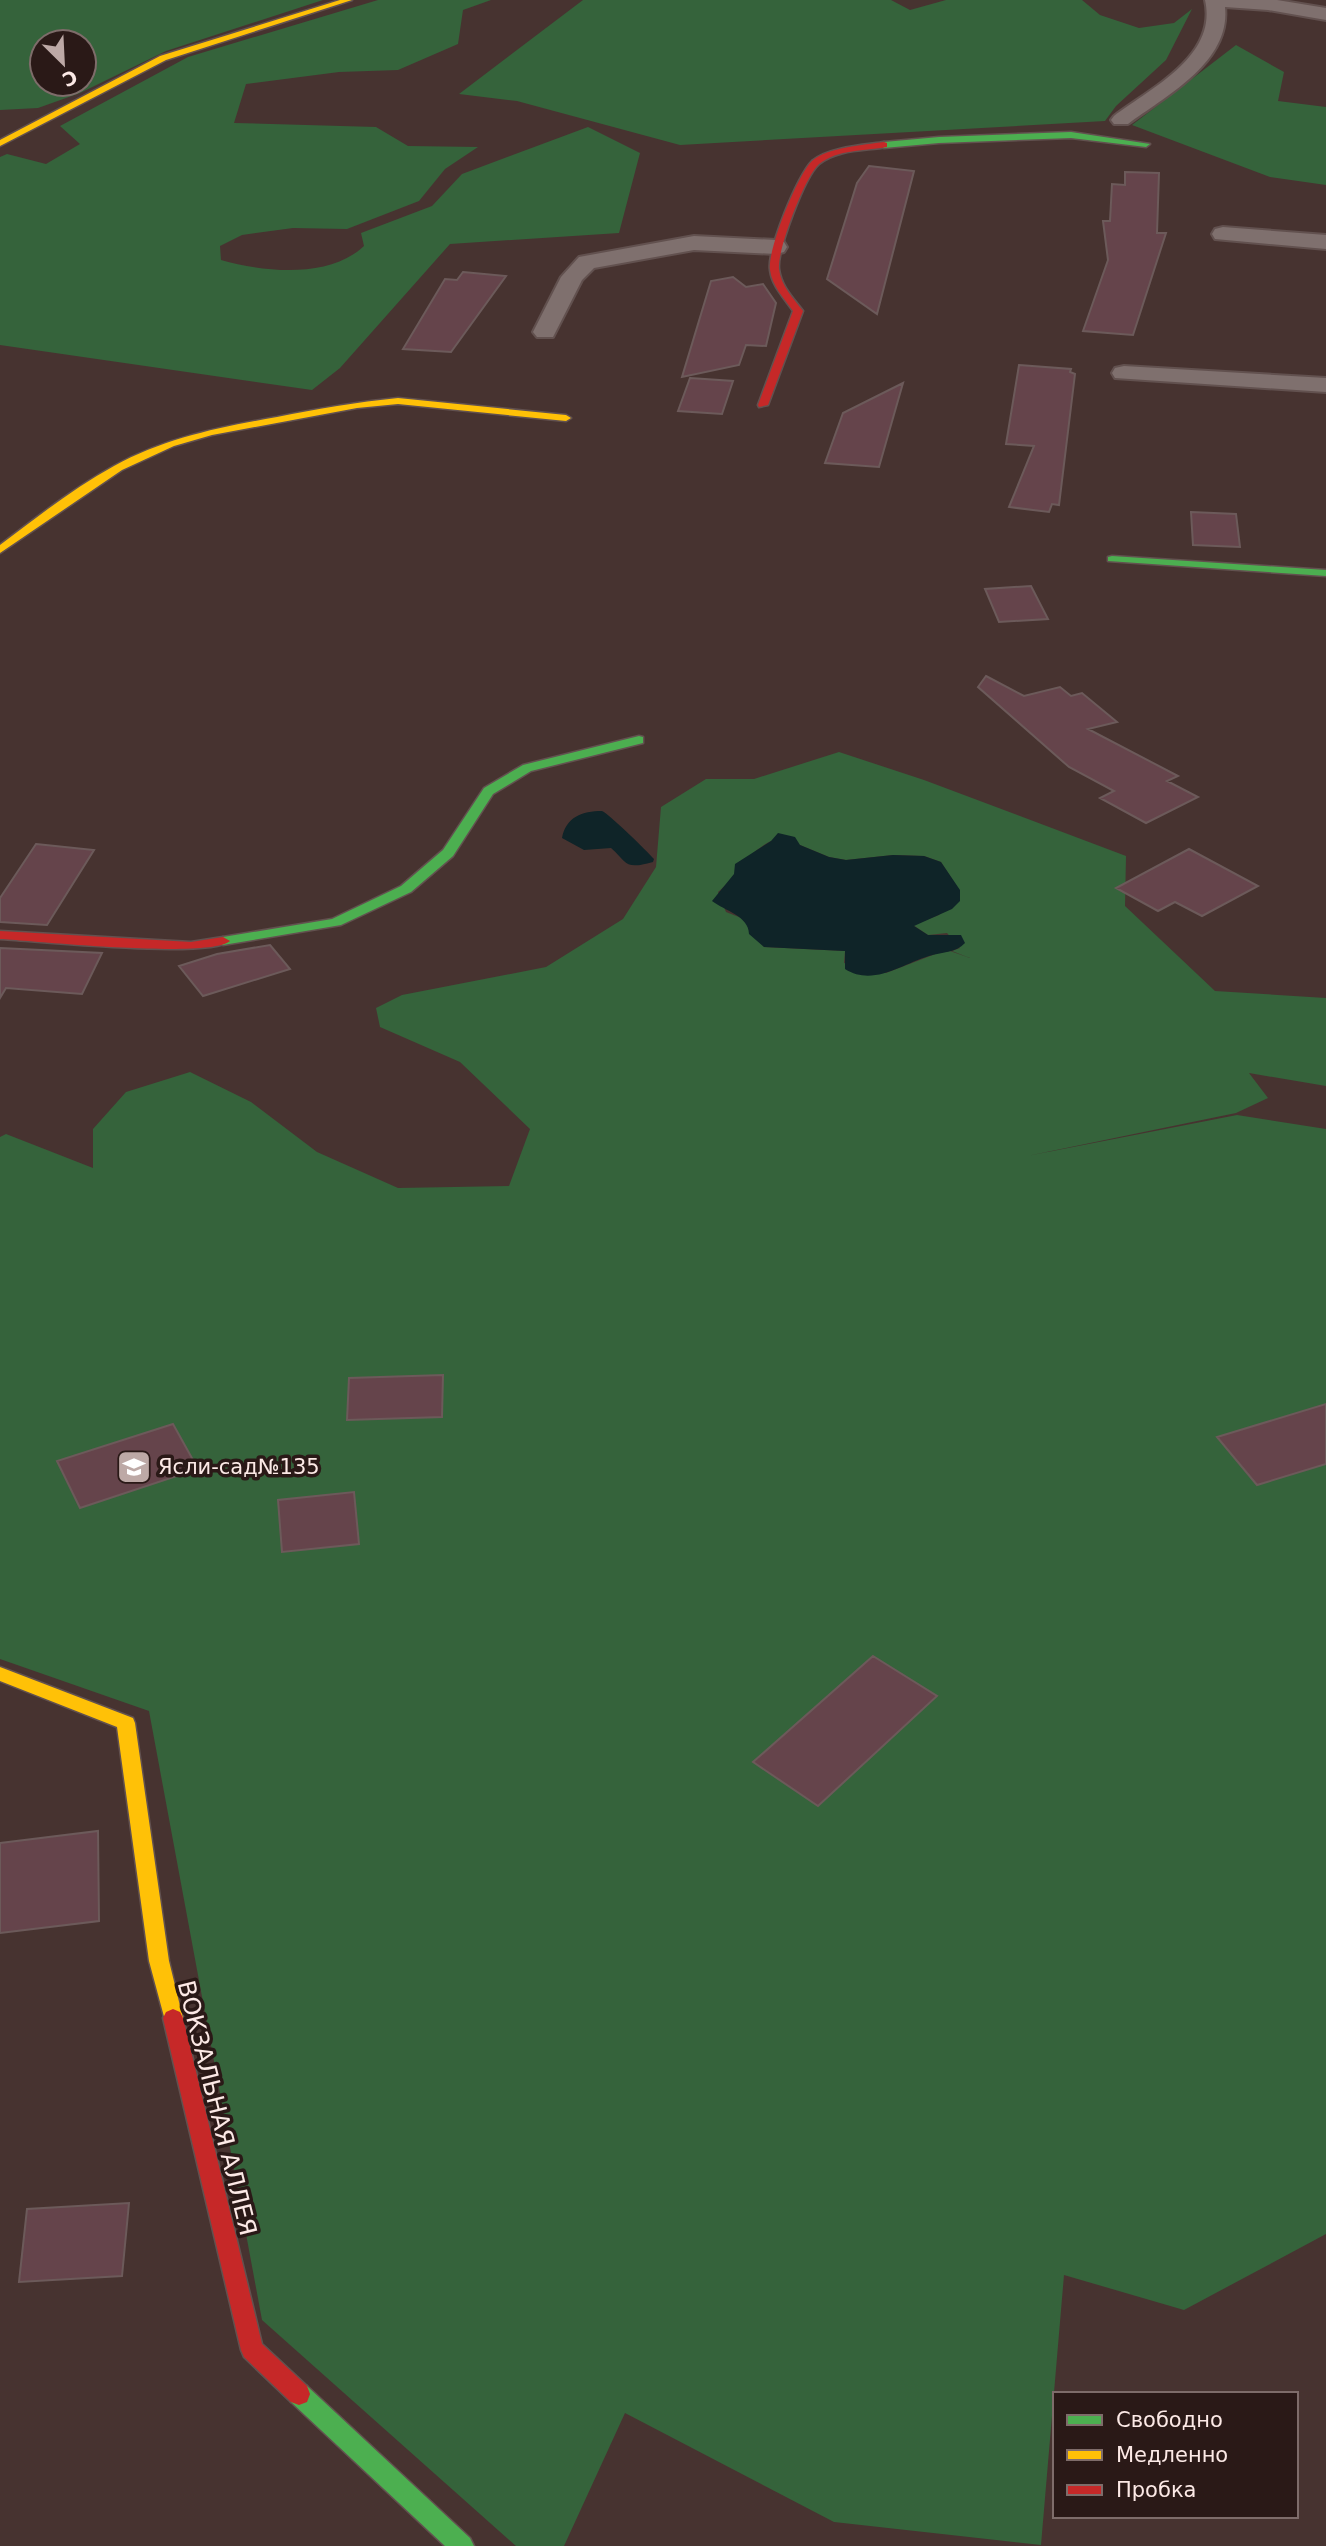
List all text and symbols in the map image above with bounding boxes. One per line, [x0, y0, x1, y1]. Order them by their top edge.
north arrow [28, 28, 98, 98]
text: С [59, 66, 81, 91]
school or university icon: Ясли-сад№135 [115, 1448, 153, 1486]
place label: Ясли-сад№135 [158, 1455, 320, 1479]
street label: ВОКЗАЛЬНАЯ АЛЛЕЯ [172, 1978, 262, 2238]
legend [1053, 2392, 1298, 2518]
text: Свободно [1116, 2408, 1223, 2432]
text: Медленно [1116, 2443, 1228, 2467]
text: Пробка [1116, 2478, 1196, 2502]

